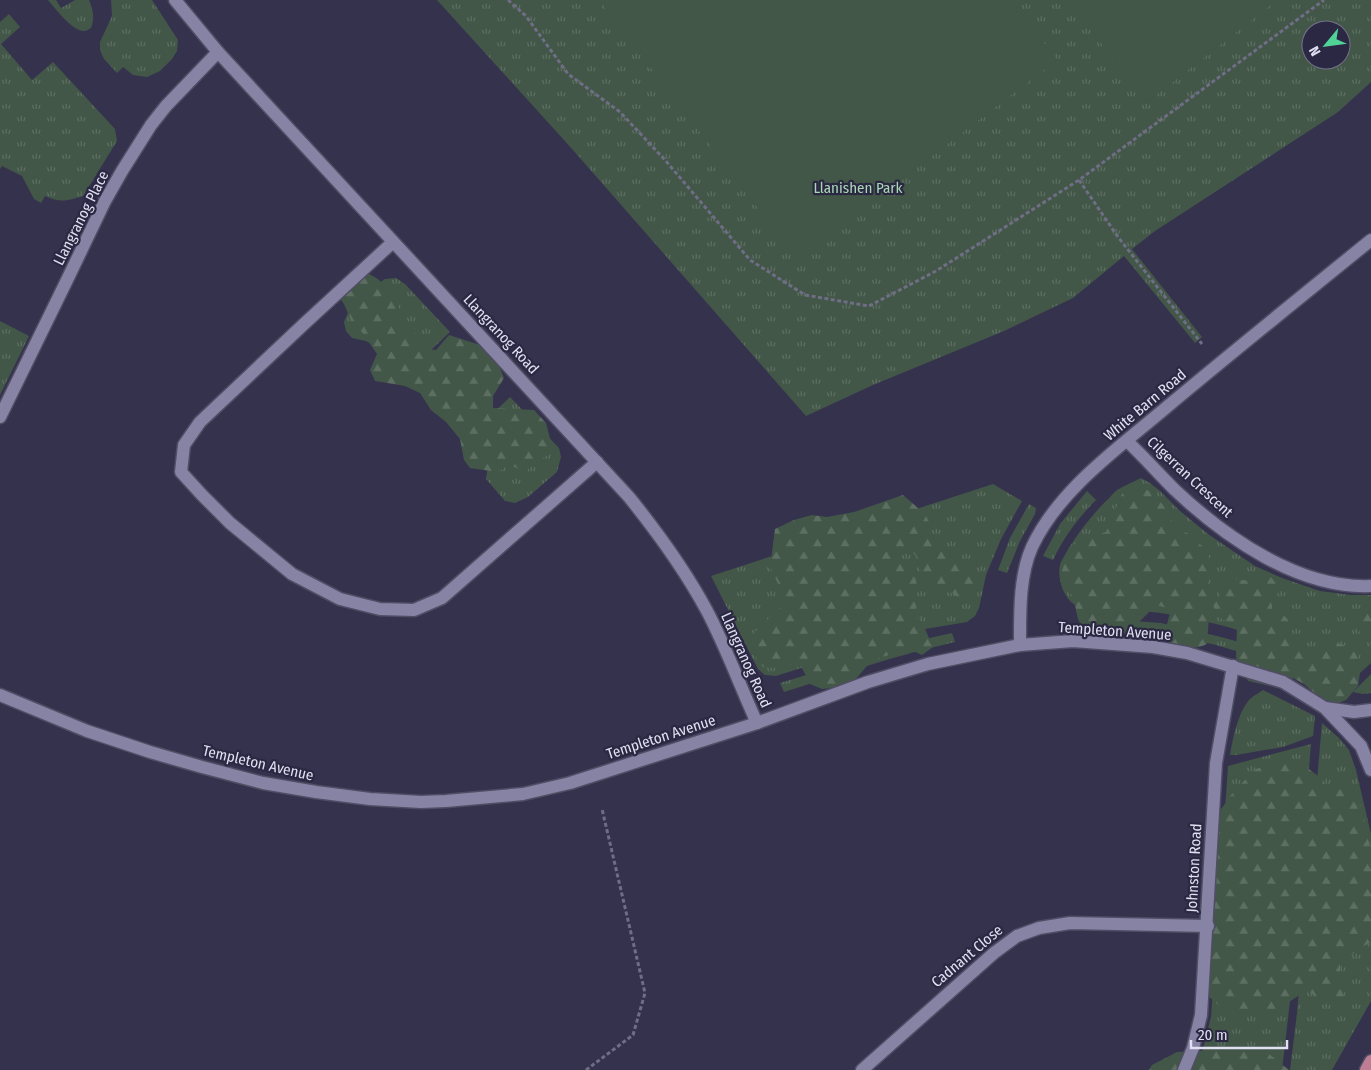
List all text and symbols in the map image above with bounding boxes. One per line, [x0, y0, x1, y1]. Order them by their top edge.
north arrow [1301, 20, 1351, 70]
text: N [1306, 43, 1325, 59]
street label: Llangranog Place [49, 168, 113, 268]
park label: Llanishen Park [813, 179, 903, 197]
street label: Llangranog Road [460, 290, 542, 378]
street label: White Barn Road [1100, 365, 1190, 445]
street label: Cilgerran Crescent [1143, 433, 1237, 521]
street label: Llangranog Road [717, 610, 775, 710]
street label: Templeton Avenue [1058, 618, 1172, 644]
street label: Templeton Avenue [604, 711, 718, 763]
street label: Templeton Avenue [201, 741, 315, 785]
street label: Johnston Road [1183, 823, 1205, 913]
street label: Cadnant Close [928, 921, 1006, 991]
scale bar [1191, 1018, 1287, 1050]
text: 20 m [1198, 1026, 1228, 1044]

